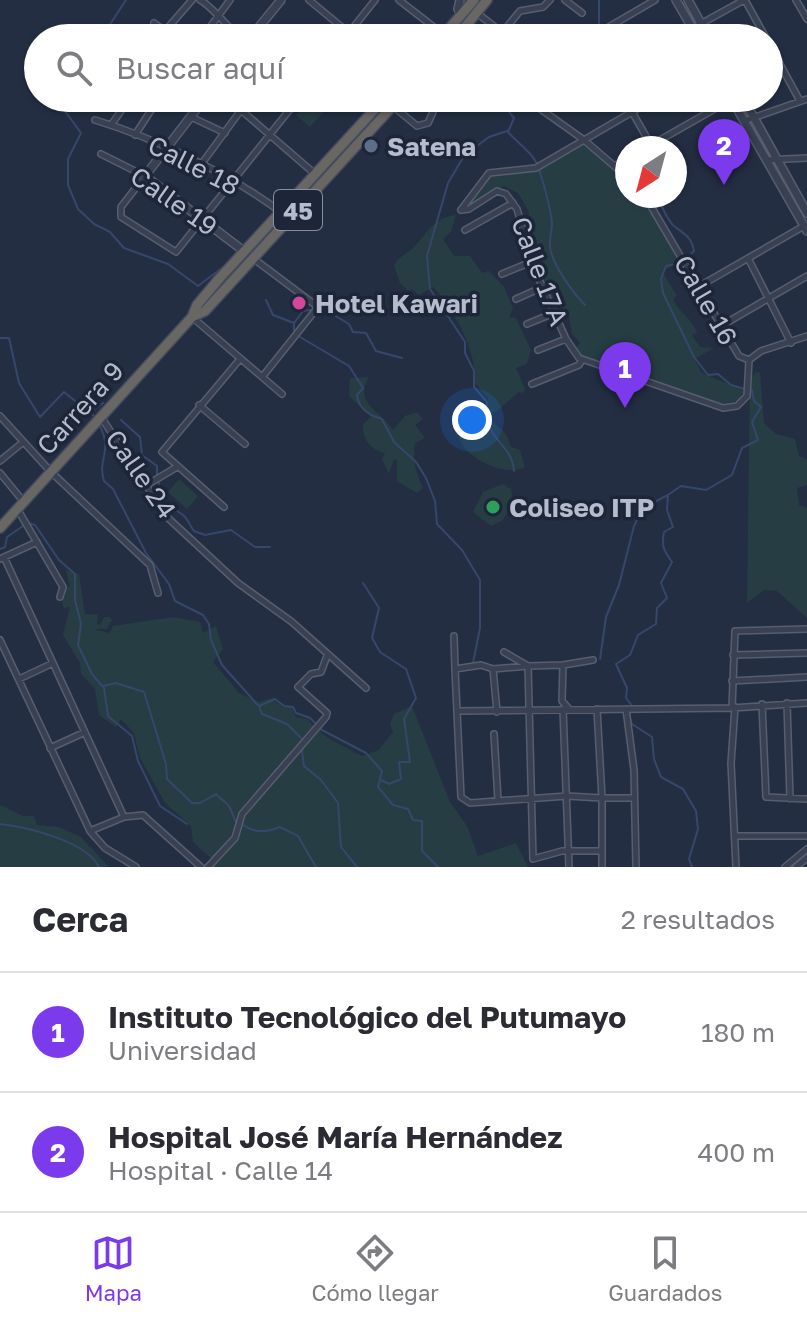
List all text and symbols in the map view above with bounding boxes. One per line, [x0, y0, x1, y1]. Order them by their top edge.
search box [24, 24, 783, 112]
icon: search [52, 46, 96, 90]
text: Buscar aquí [116, 50, 284, 86]
pin: 2 [698, 119, 750, 185]
street label: Calle 18 [143, 129, 245, 201]
place label: Satena [387, 131, 476, 162]
north arrow [615, 136, 687, 208]
marker: Satena [362, 137, 380, 155]
street label: Calle 19 [125, 160, 223, 242]
road number: 45 [274, 190, 322, 230]
street label: Calle 17A [505, 212, 575, 330]
street label: Calle 16 [668, 250, 744, 350]
place label: Hotel Kawari [315, 288, 478, 319]
marker: Hotel Kawari [290, 294, 308, 312]
pin: 1 [599, 342, 651, 408]
street label: Carrera 9 [30, 355, 130, 461]
your location [452, 400, 492, 440]
street label: Calle 24 [99, 424, 183, 524]
place label: Coliseo ITP [509, 492, 654, 523]
marker: Coliseo ITP [484, 498, 502, 516]
text: Cerca [32, 899, 128, 939]
text: 2 resultados [621, 904, 775, 935]
text: Instituto Tecnológico del Putumayo [108, 999, 626, 1035]
text: 1 [51, 1017, 65, 1048]
text: 180 m [701, 1017, 775, 1048]
text: Universidad [108, 1035, 257, 1066]
text: Hospital José María Hernández [108, 1119, 562, 1155]
text: 2 [50, 1137, 66, 1168]
text: 400 m [697, 1137, 775, 1168]
text: Hospital · Calle 14 [108, 1155, 333, 1186]
tab: Mapa [85, 1231, 142, 1306]
tab: Cómo llegar [311, 1231, 439, 1306]
tab: Guardados [608, 1231, 722, 1306]

